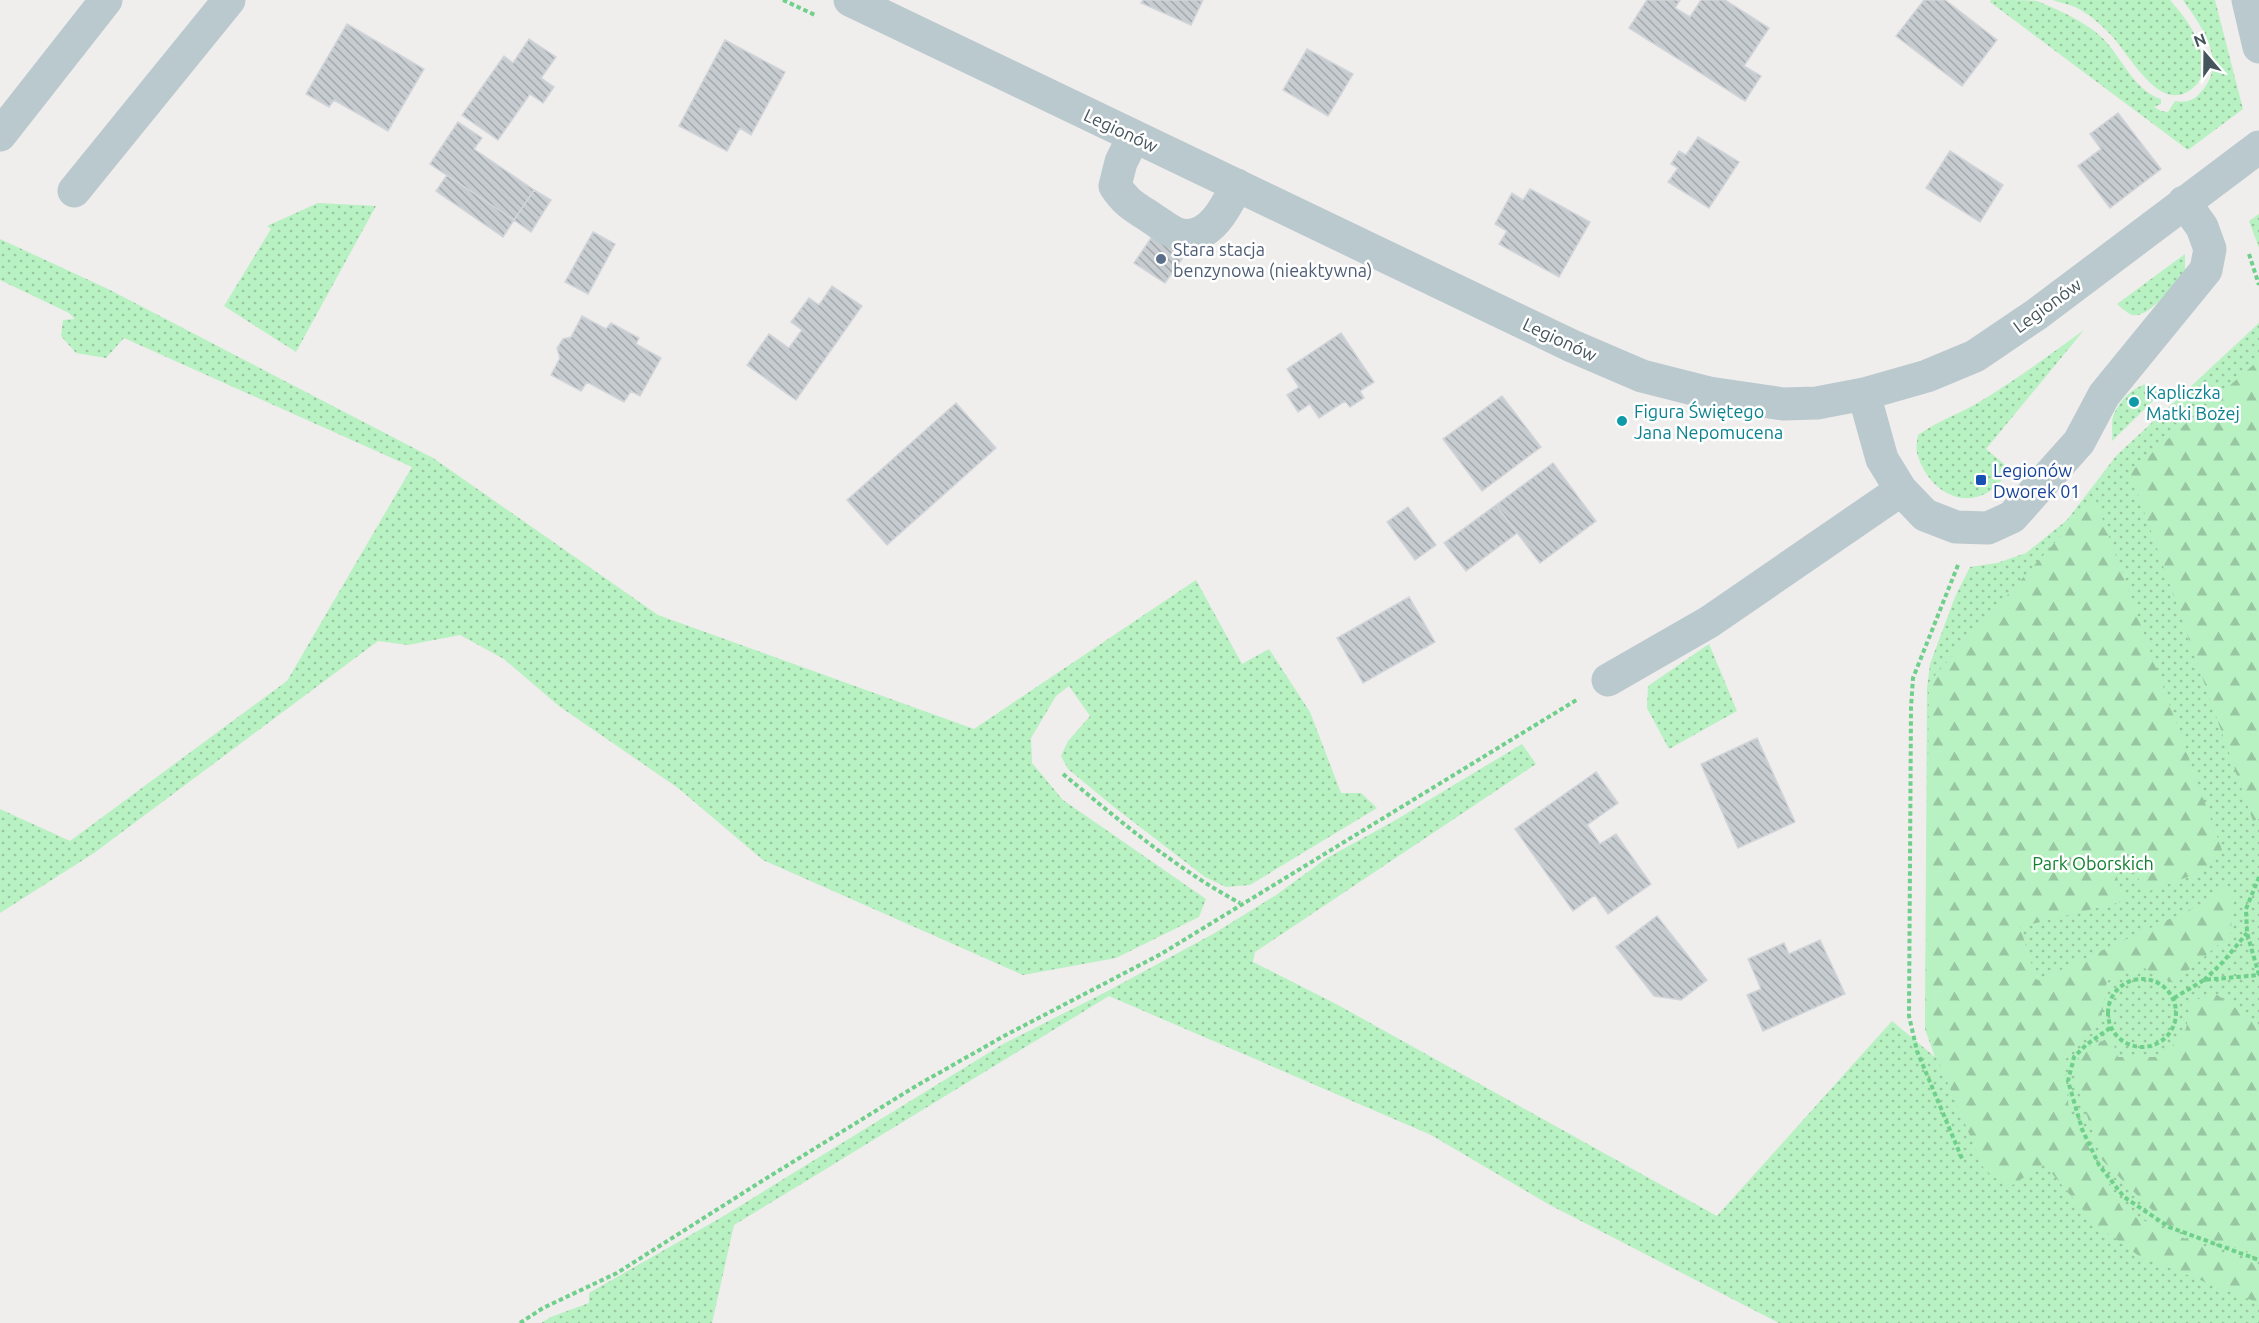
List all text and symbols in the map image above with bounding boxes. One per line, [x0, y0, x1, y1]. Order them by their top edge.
north arrow [2175, 24, 2235, 84]
text: N [2191, 29, 2209, 50]
street label: Legionów [1081, 104, 1161, 156]
place label: Stara stacja benzynowa (nieaktywna) [1173, 239, 1372, 281]
marker: Stara stacja benzynowa (nieaktywna) [1154, 252, 1168, 266]
street label: Legionów [2009, 274, 2085, 336]
street label: Legionów [1520, 313, 1600, 365]
place label: Kapliczka Matki Bożej [2146, 382, 2240, 423]
marker: Kapliczka Matki Bożej [2127, 395, 2141, 409]
place label: Figura Świętego Jana Nepomucena [1634, 400, 1783, 442]
marker: Figura Świętego Jana Nepomucena [1615, 414, 1629, 428]
place label: Legionów Dworek 01 [1993, 460, 2080, 501]
marker: Legionów Dworek 01 [1974, 473, 1988, 487]
park label: Park Oborskich [2032, 853, 2154, 873]

